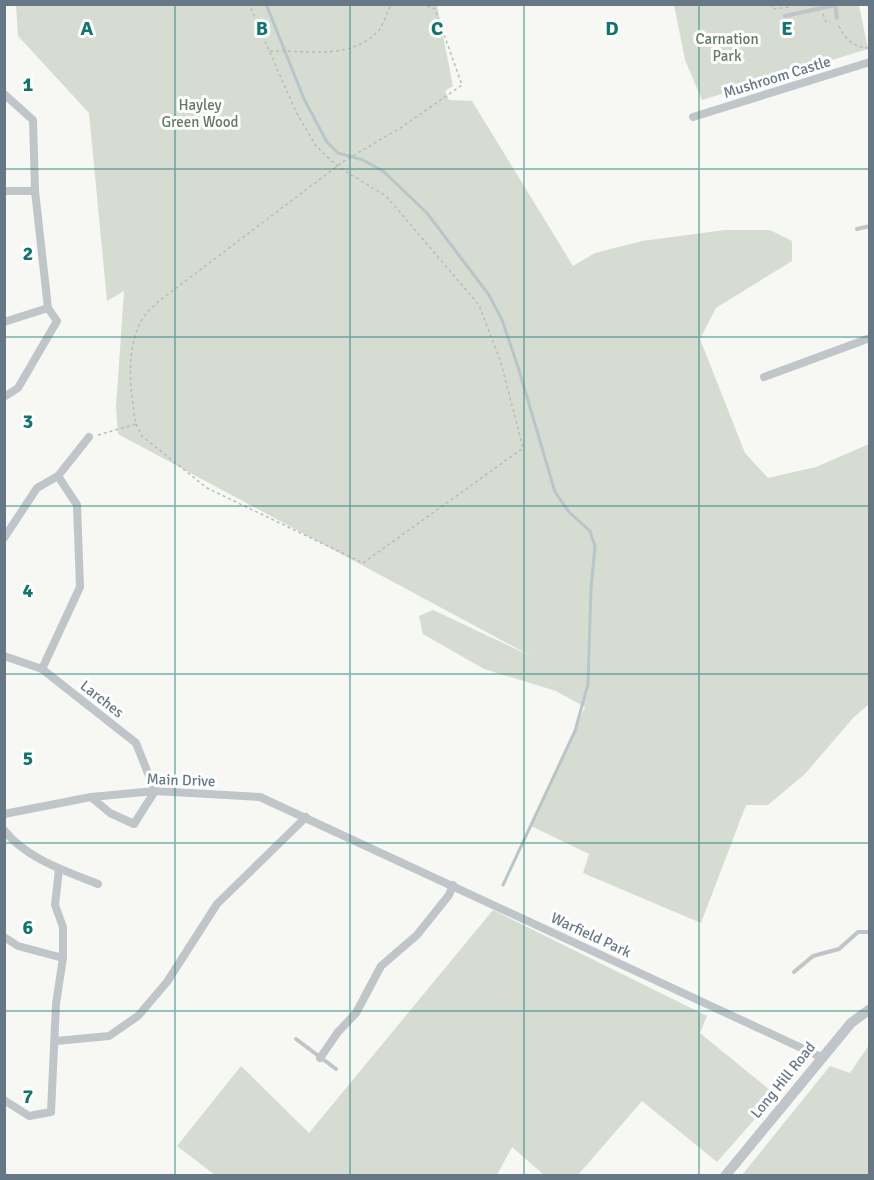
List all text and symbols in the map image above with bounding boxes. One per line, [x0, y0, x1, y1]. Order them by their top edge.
text: A [81, 16, 94, 41]
text: B [256, 16, 268, 41]
text: C [431, 16, 443, 41]
text: D [605, 16, 619, 41]
text: E [781, 16, 793, 41]
park label: Carnation Park [695, 30, 759, 65]
street label: Mushroom Castle [721, 52, 833, 102]
text: 1 [23, 72, 34, 97]
park label: Hayley Green Wood [161, 96, 239, 131]
text: 2 [23, 241, 33, 266]
text: 3 [23, 409, 33, 434]
text: 4 [23, 578, 34, 603]
street label: Larches [77, 677, 128, 722]
text: 5 [23, 746, 33, 771]
street label: Main Drive [146, 770, 216, 790]
street label: Warfield Park [548, 909, 634, 962]
text: 6 [23, 915, 34, 940]
street label: Long Hill Road [747, 1038, 819, 1122]
text: 7 [23, 1084, 34, 1109]

